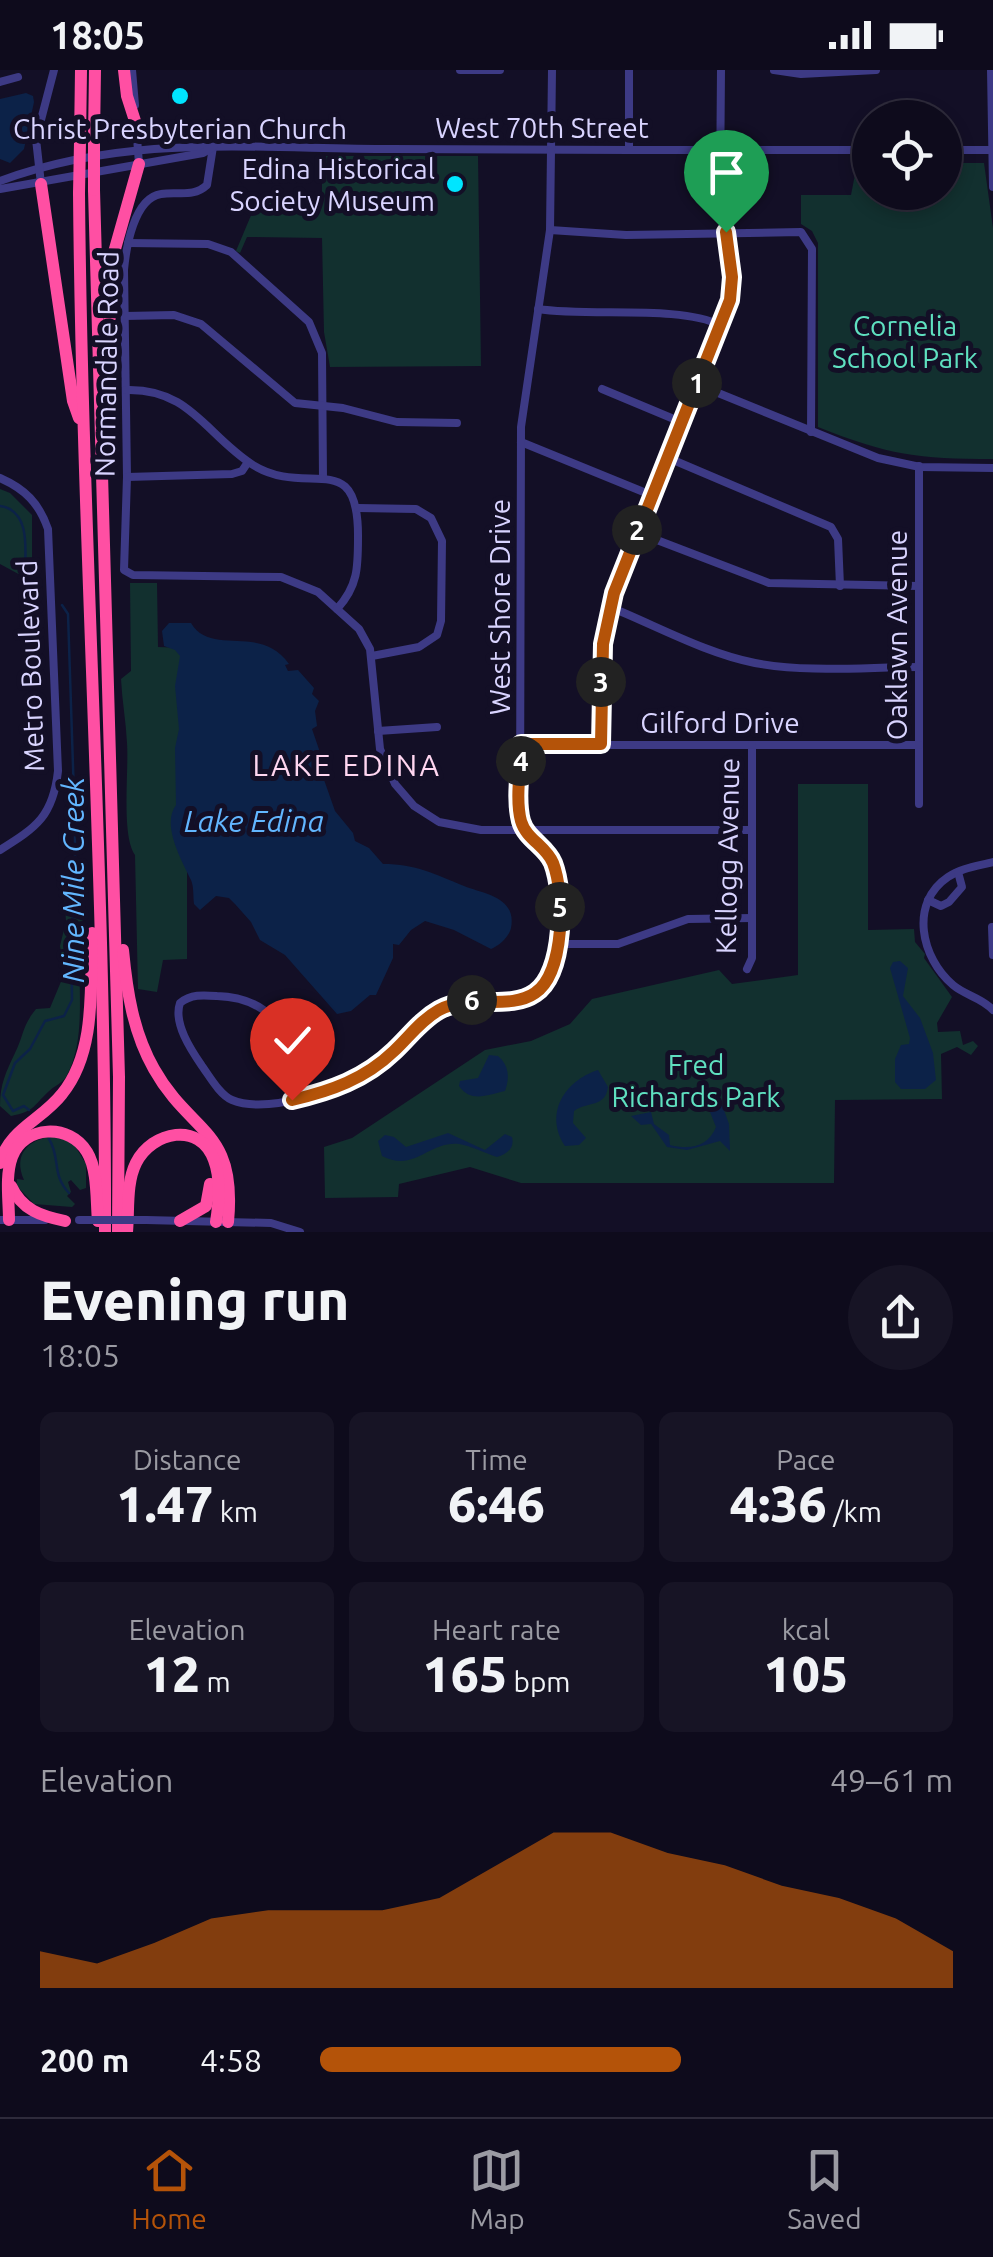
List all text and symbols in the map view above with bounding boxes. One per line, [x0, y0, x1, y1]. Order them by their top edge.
text: 18:05 [50, 14, 145, 56]
marker: Christ Presbyterian Church [169, 85, 191, 107]
map controls [852, 100, 962, 210]
button: locate [852, 100, 962, 210]
street label: West 70th Street [435, 112, 649, 143]
place label: Christ Presbyterian Church [13, 113, 347, 144]
pin [684, 130, 769, 233]
icon: arrive [699, 145, 754, 200]
place label: Edina Historical Society Museum [230, 153, 435, 216]
marker: Edina Historical Society Museum [444, 173, 466, 195]
street label: Normandale Road [89, 251, 123, 477]
park label: Cornelia School Park [832, 310, 978, 373]
pin: 1 [672, 358, 722, 408]
text: 1 [689, 367, 705, 398]
street label: West Shore Drive [484, 499, 515, 715]
pin: 2 [612, 505, 662, 555]
text: 2 [629, 514, 645, 545]
street label: Oaklawn Avenue [881, 530, 912, 740]
street label: Metro Boulevard [11, 559, 49, 773]
pin: 3 [576, 657, 626, 707]
text: 3 [593, 666, 609, 697]
street label: Gilford Drive [640, 707, 800, 738]
pin: 4 [496, 736, 546, 786]
text: 4 [513, 745, 529, 776]
district label: LAKE EDINA [252, 748, 442, 782]
street label: Kellogg Avenue [710, 758, 744, 954]
water label: Nine Mile Creek [56, 776, 90, 983]
water label: Lake Edina [184, 804, 324, 838]
pin: 5 [535, 882, 585, 932]
text: 5 [552, 891, 568, 922]
pin: 6 [447, 975, 497, 1025]
text: 6 [464, 984, 480, 1015]
pin [250, 998, 335, 1101]
icon: check [265, 1013, 320, 1068]
park label: Fred Richards Park [612, 1049, 780, 1112]
button: share [848, 1265, 953, 1370]
text: Evening run [40, 1269, 350, 1330]
text: 18:05 [40, 1337, 120, 1373]
text: Distance [133, 1444, 241, 1475]
text: Time [465, 1444, 528, 1475]
text: Pace [776, 1444, 835, 1475]
text: 1.47 [116, 1475, 213, 1531]
text: 6:46 [448, 1475, 545, 1531]
text: 4:36 [730, 1475, 827, 1531]
text: km [213, 1496, 258, 1527]
text: /km [827, 1496, 882, 1527]
text: Elevation [129, 1614, 246, 1645]
text: Heart rate [432, 1614, 561, 1645]
text: kcal [782, 1614, 830, 1645]
text: 12 [144, 1645, 200, 1701]
text: 165 [423, 1645, 507, 1701]
text: 105 [764, 1645, 848, 1701]
text: m [200, 1666, 231, 1697]
text: bpm [507, 1666, 570, 1697]
text: Elevation [40, 1762, 173, 1798]
text: 49–61 m [830, 1762, 953, 1798]
text: 200 m [40, 2042, 129, 2078]
text: 4:58 [200, 2042, 262, 2078]
tab: Home [131, 2143, 207, 2234]
tab: Map [469, 2143, 525, 2234]
tab: Saved [787, 2143, 862, 2234]

